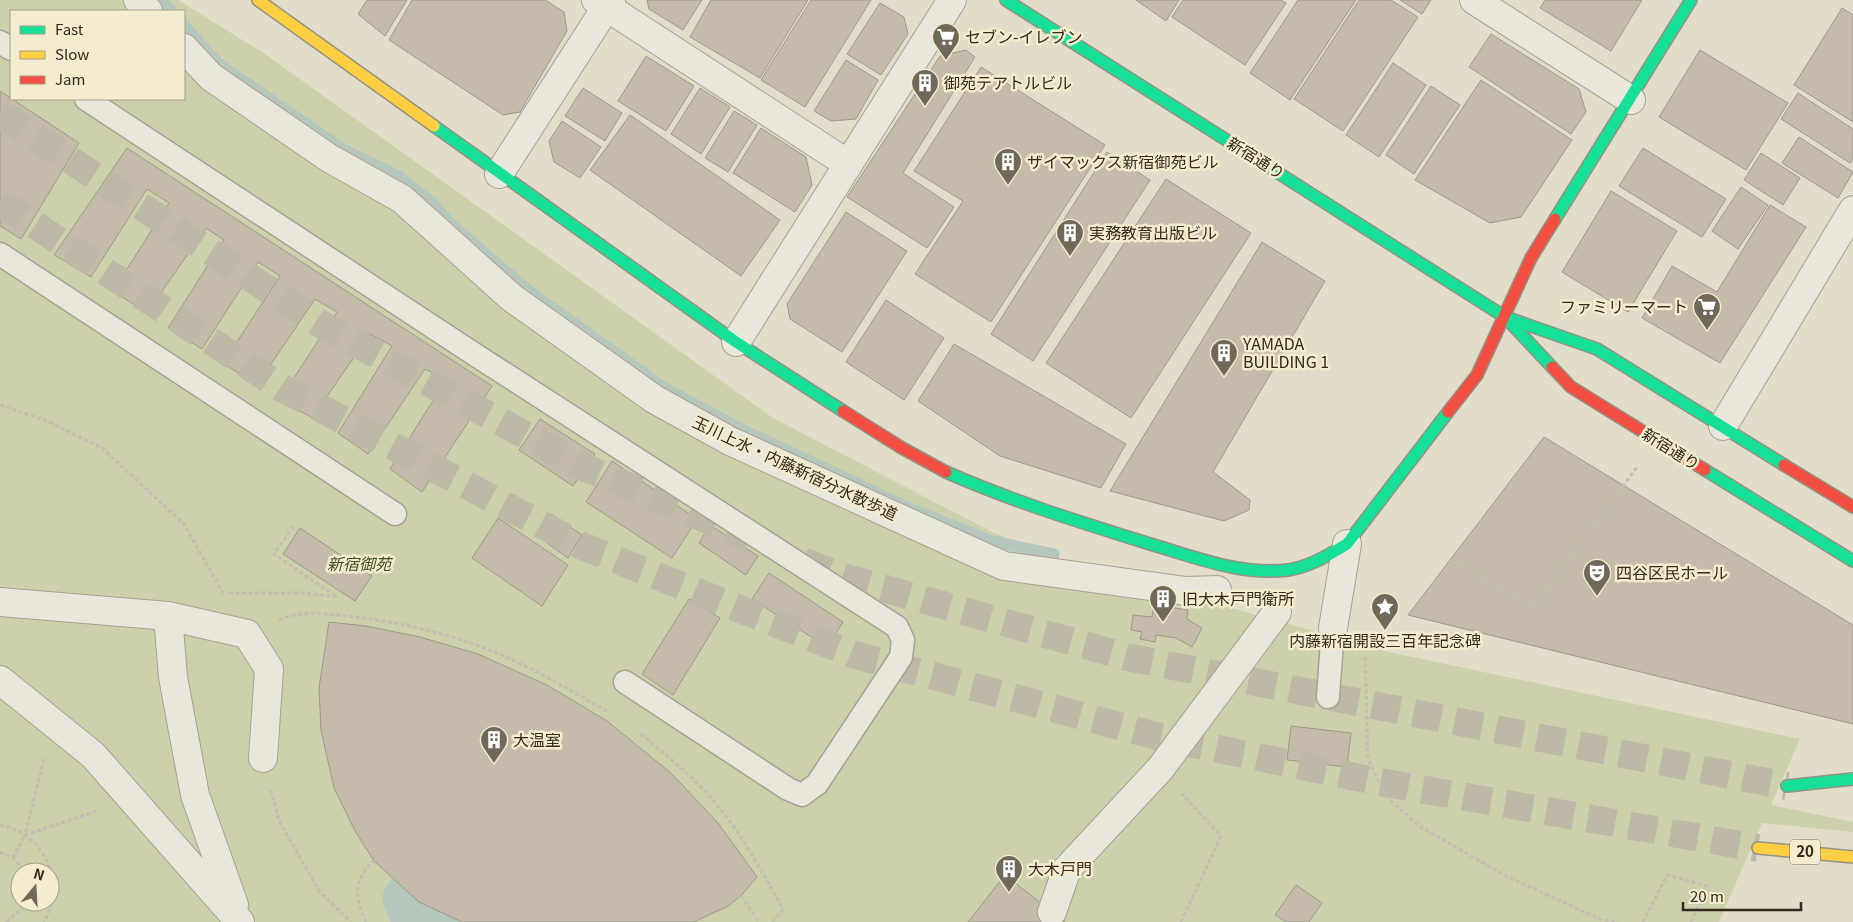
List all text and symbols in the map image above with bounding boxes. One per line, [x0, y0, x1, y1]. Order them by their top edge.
legend [10, 10, 185, 100]
text: Fast [55, 18, 84, 39]
supermarket icon: セブン-イレブン [931, 22, 961, 61]
place label: セブン-イレブン [965, 24, 1083, 48]
text: Slow [55, 43, 89, 64]
text: Jam [55, 68, 85, 89]
building icon: 御苑テアトルビル [910, 68, 940, 107]
place label: 御苑テアトルビル [944, 70, 1072, 94]
street label: 新宿通り [1223, 130, 1290, 184]
building icon: ザイマックス新宿御苑ビル [993, 147, 1023, 186]
place label: ザイマックス新宿御苑ビル [1027, 149, 1219, 173]
building icon: 実務教育出版ビル [1055, 218, 1085, 257]
place label: 実務教育出版ビル [1089, 220, 1217, 244]
supermarket icon: ファミリーマート [1692, 292, 1722, 331]
place label: ファミリーマート [1560, 294, 1688, 318]
place label: YAMADA BUILDING 1 [1242, 331, 1329, 373]
building icon: YAMADA BUILDING 1 [1209, 338, 1239, 377]
street label: 玉川上水・内藤新宿分水散歩道 [689, 409, 902, 525]
street label: 新宿通り [1638, 421, 1705, 475]
park label: 新宿御苑 [327, 551, 394, 575]
theatre icon: 四谷区民ホール [1582, 558, 1612, 597]
place label: 四谷区民ホール [1616, 560, 1728, 584]
building icon: 旧大木戸門衛所 [1148, 584, 1178, 623]
place label: 旧大木戸門衛所 [1182, 586, 1294, 610]
place icon: 内藤新宿開設三百年記念碑 [1370, 592, 1400, 631]
place label: 内藤新宿開設三百年記念碑 [1289, 628, 1481, 652]
building icon: 大温室 [479, 725, 509, 764]
place label: 大温室 [513, 727, 561, 751]
road number: 20 [1790, 840, 1820, 864]
building icon: 大木戸門 [994, 854, 1024, 893]
place label: 大木戸門 [1028, 856, 1092, 880]
north arrow [10, 862, 60, 912]
text: N [31, 863, 47, 885]
scale bar [1683, 880, 1800, 912]
text: 20 m [1690, 885, 1724, 906]

